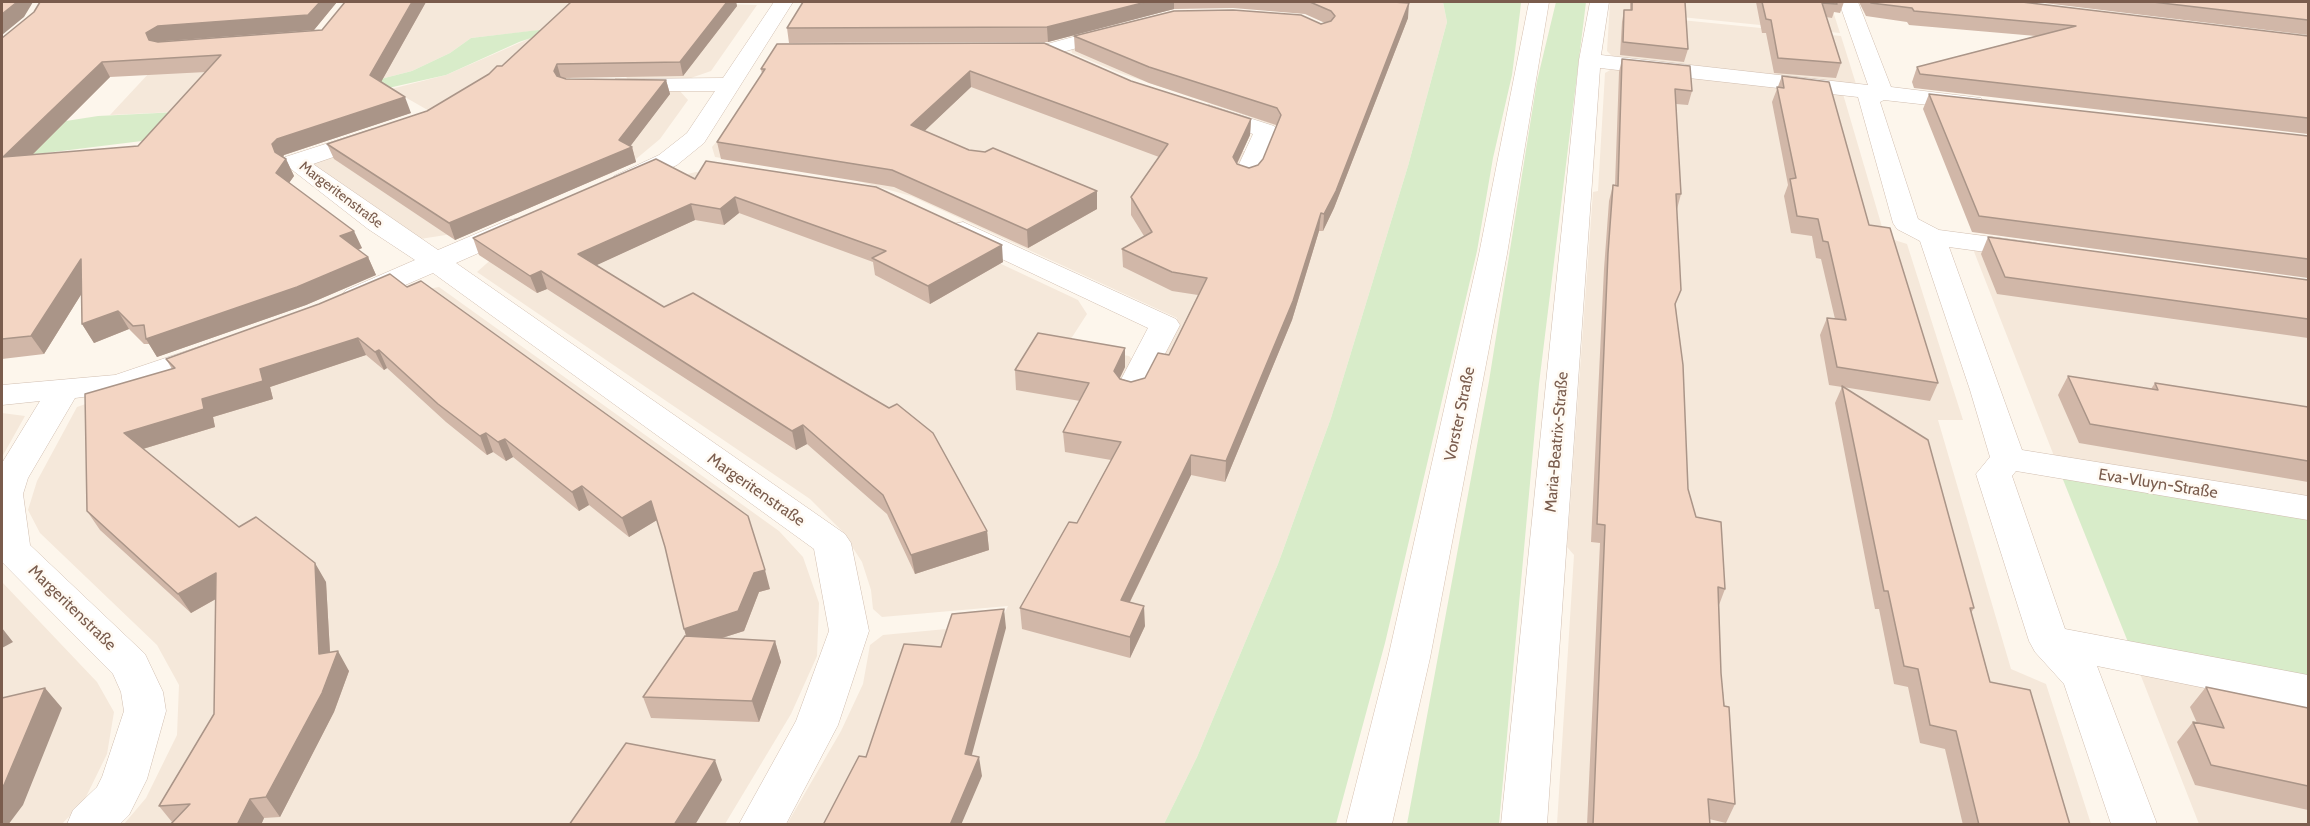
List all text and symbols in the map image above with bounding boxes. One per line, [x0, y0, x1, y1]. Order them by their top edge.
street label: Margeritenstraße [296, 158, 386, 232]
street label: Vorster Straße [1441, 365, 1479, 463]
street label: Maria-Beatrix-Straße [1541, 371, 1573, 513]
street label: Margeritenstraße [704, 449, 808, 531]
street label: Eva-Vluyn-Straße [2097, 465, 2219, 503]
street label: Margeritenstraße [24, 561, 120, 655]

